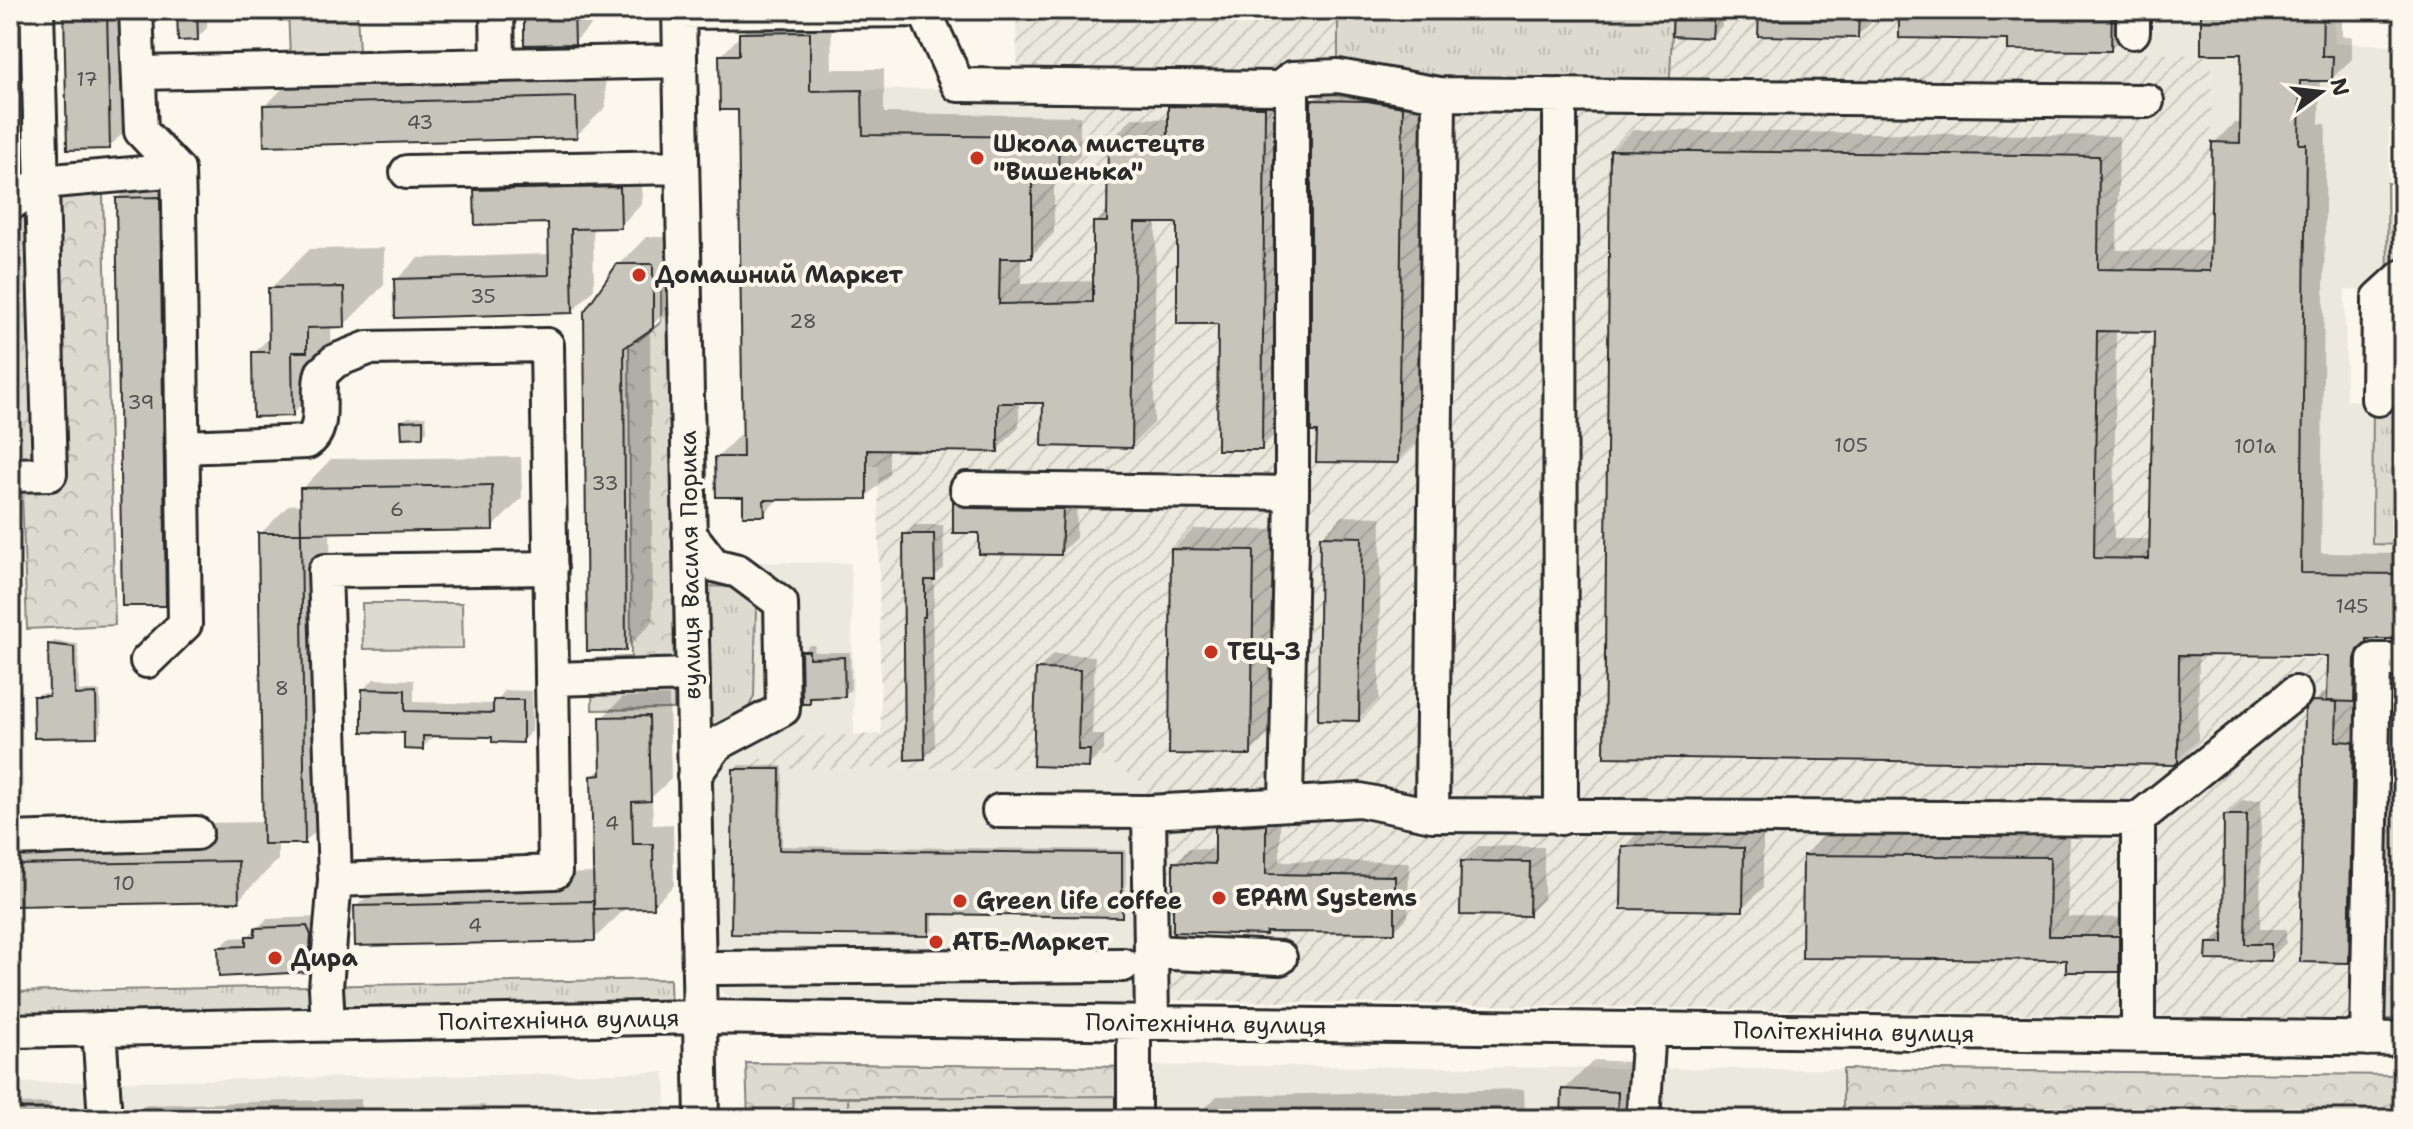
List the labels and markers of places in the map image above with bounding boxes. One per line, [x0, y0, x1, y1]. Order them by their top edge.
place label: Школа мистецтв "Вишенька" [993, 128, 1205, 188]
marker: Школа мистецтв "Вишенька" [968, 149, 986, 167]
place label: Домашний Маркет [655, 259, 904, 291]
marker: Домашний Маркет [630, 266, 648, 284]
place label: ТЕЦ-3 [1227, 636, 1301, 668]
marker: ТЕЦ-3 [1202, 643, 1220, 661]
place label: EPAM Systems [1235, 882, 1417, 914]
place label: Green life coffee [976, 885, 1182, 917]
marker: EPAM Systems [1210, 889, 1228, 907]
marker: Green life coffee [951, 892, 969, 910]
place label: АТБ-Маркет [952, 926, 1110, 958]
marker: АТБ-Маркет [927, 933, 945, 951]
place label: Дира [291, 942, 358, 974]
marker: Дира [266, 949, 284, 967]

